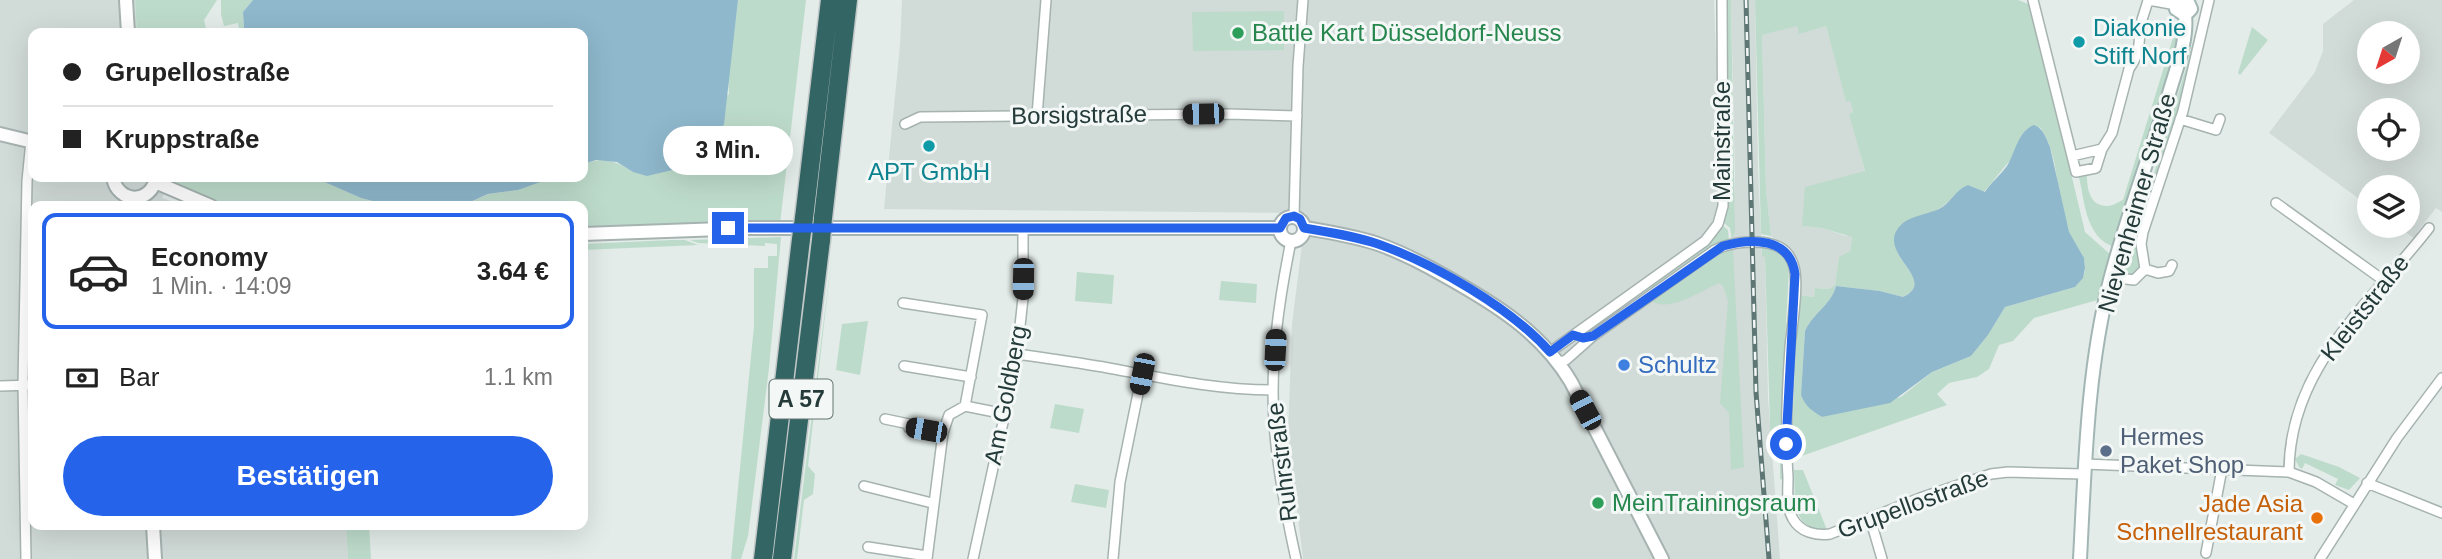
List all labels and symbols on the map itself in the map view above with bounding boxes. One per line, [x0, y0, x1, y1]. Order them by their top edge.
place label: Diakonie Stift Norf [2093, 14, 2187, 69]
place label: Battle Kart Düsseldorf-Neuss [1252, 19, 1561, 46]
north arrow [2357, 21, 2420, 84]
marker: Battle Kart Düsseldorf-Neuss [1230, 25, 1246, 41]
marker: Diakonie Stift Norf [2071, 34, 2087, 50]
street label: Mainstraße [1708, 81, 1735, 201]
street label: Nievenheimer Straße [2092, 90, 2181, 316]
street label: Borsigstraße [1011, 100, 1147, 129]
car [1182, 103, 1225, 125]
callout: 3 Min. [663, 126, 793, 176]
marker: APT GmbH [921, 138, 937, 154]
place label: APT GmbH [868, 158, 990, 185]
route end [712, 212, 744, 244]
street label: Kleiststraße [2315, 249, 2414, 366]
car [1013, 258, 1034, 300]
street label: Am Goldberg [979, 323, 1032, 467]
car [1264, 328, 1287, 372]
car [1128, 351, 1157, 397]
place label: Schultz [1638, 351, 1717, 378]
marker: Schultz [1616, 357, 1632, 373]
road number: A 57 [770, 380, 832, 418]
car [1566, 387, 1605, 433]
street label: Ruhrstraße [1261, 401, 1302, 523]
car [904, 416, 949, 444]
place label: Hermes Paket Shop [2120, 423, 2244, 478]
route start [1770, 428, 1802, 460]
marker: Hermes Paket Shop [2098, 443, 2114, 459]
street label: Grupellostraße [1834, 464, 1992, 543]
place label: MeinTrainingsraum [1612, 489, 1817, 516]
place label: Jade Asia Schnellrestaurant [2116, 490, 2304, 545]
marker: MeinTrainingsraum [1590, 495, 1606, 511]
marker: Jade Asia Schnellrestaurant [2309, 510, 2325, 526]

